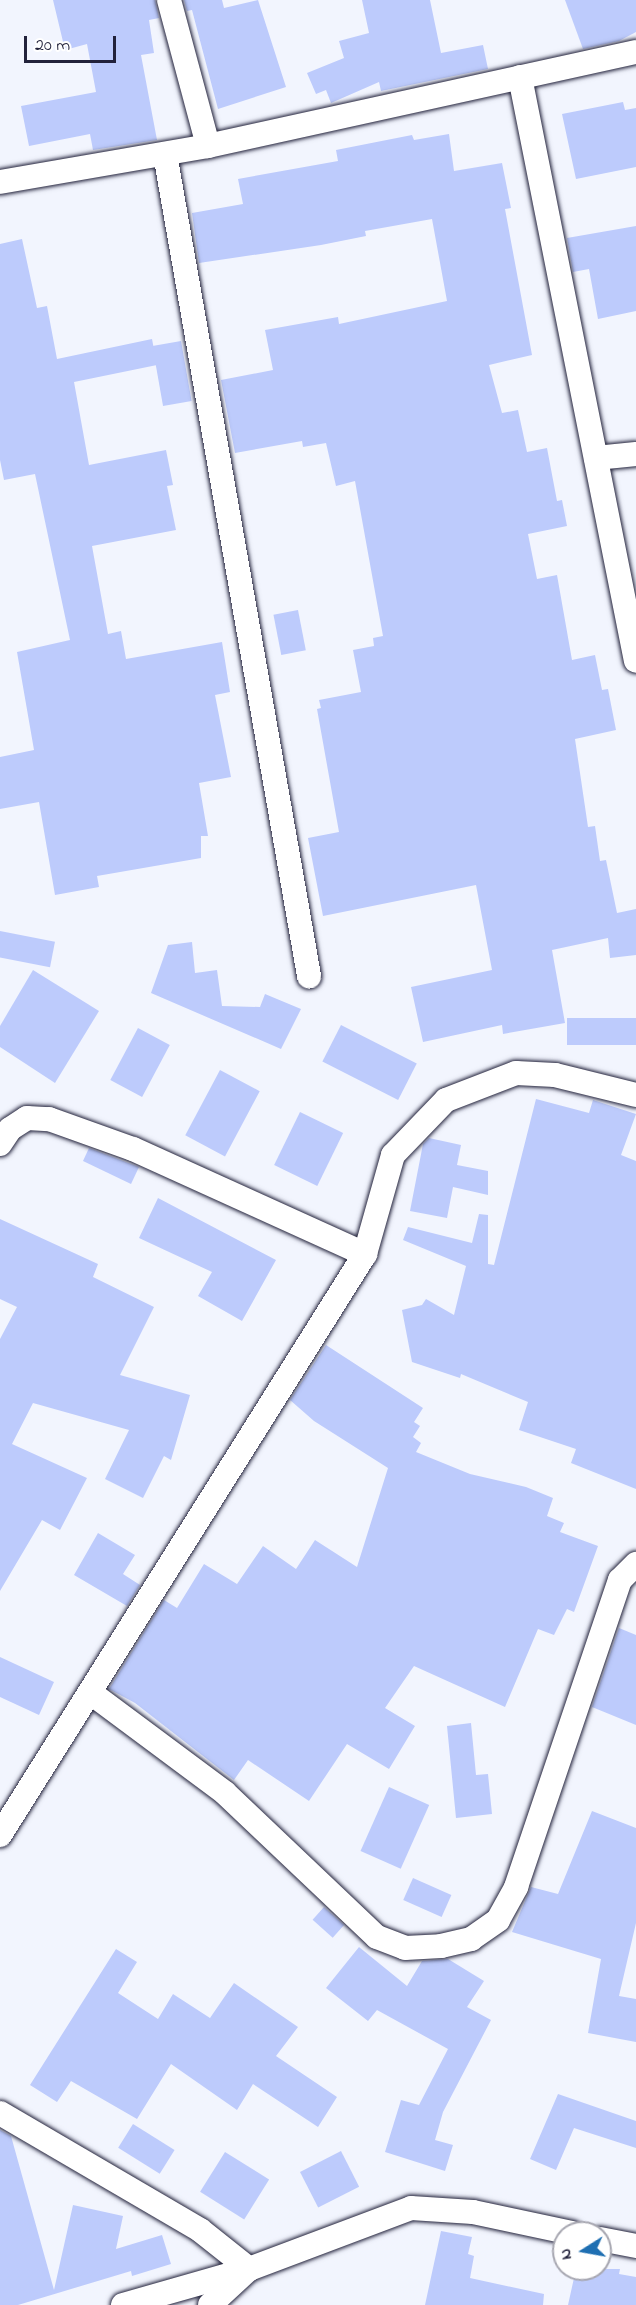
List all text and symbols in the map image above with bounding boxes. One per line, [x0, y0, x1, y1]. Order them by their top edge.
scale bar [27, 24, 118, 62]
text: 20 m [35, 33, 70, 59]
north arrow [552, 2221, 612, 2281]
text: N [553, 2246, 579, 2262]

